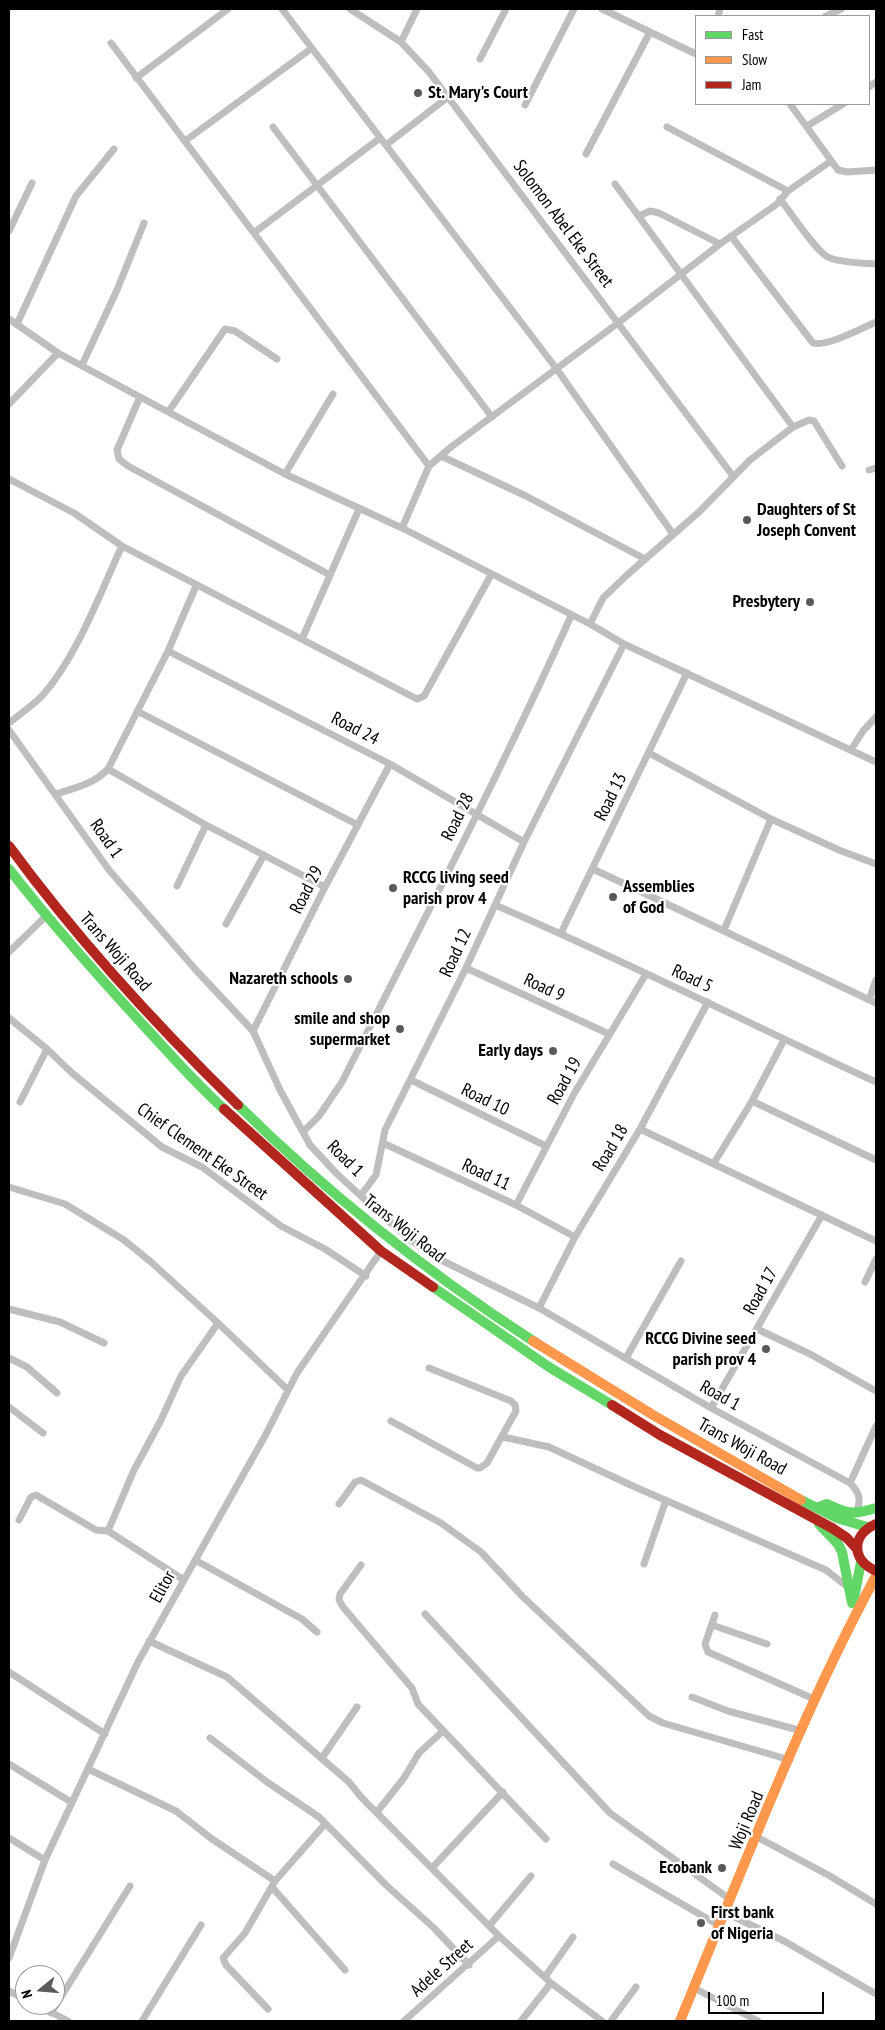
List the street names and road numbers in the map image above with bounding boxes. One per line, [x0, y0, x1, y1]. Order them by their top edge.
street label: Solomon Abel Eke Street [508, 156, 618, 292]
street label: Road 24 [327, 708, 383, 750]
street label: Road 13 [590, 769, 632, 825]
street label: Road 28 [437, 789, 479, 845]
street label: Road 1 [85, 815, 127, 863]
street label: Road 29 [286, 862, 328, 918]
street label: Trans Woji Road [75, 908, 155, 996]
street label: Road 12 [435, 925, 477, 981]
street label: Road 5 [668, 960, 716, 998]
street label: Road 9 [520, 969, 568, 1007]
street label: Road 19 [543, 1054, 587, 1108]
street label: Road 10 [457, 1079, 513, 1121]
street label: Chief Clement Eke Street [132, 1099, 272, 1205]
street label: Road 18 [589, 1121, 633, 1175]
street label: Road 1 [322, 1136, 368, 1182]
street label: Road 11 [458, 1154, 514, 1196]
street label: Trans Woji Road [359, 1190, 449, 1268]
street label: Road 17 [739, 1264, 783, 1318]
street label: Road 1 [696, 1376, 744, 1416]
street label: Trans Woji Road [694, 1414, 790, 1480]
street label: Elitor [145, 1567, 181, 1607]
street label: Woji Road [725, 1788, 769, 1854]
street label: Adele Street [406, 1934, 478, 2002]

